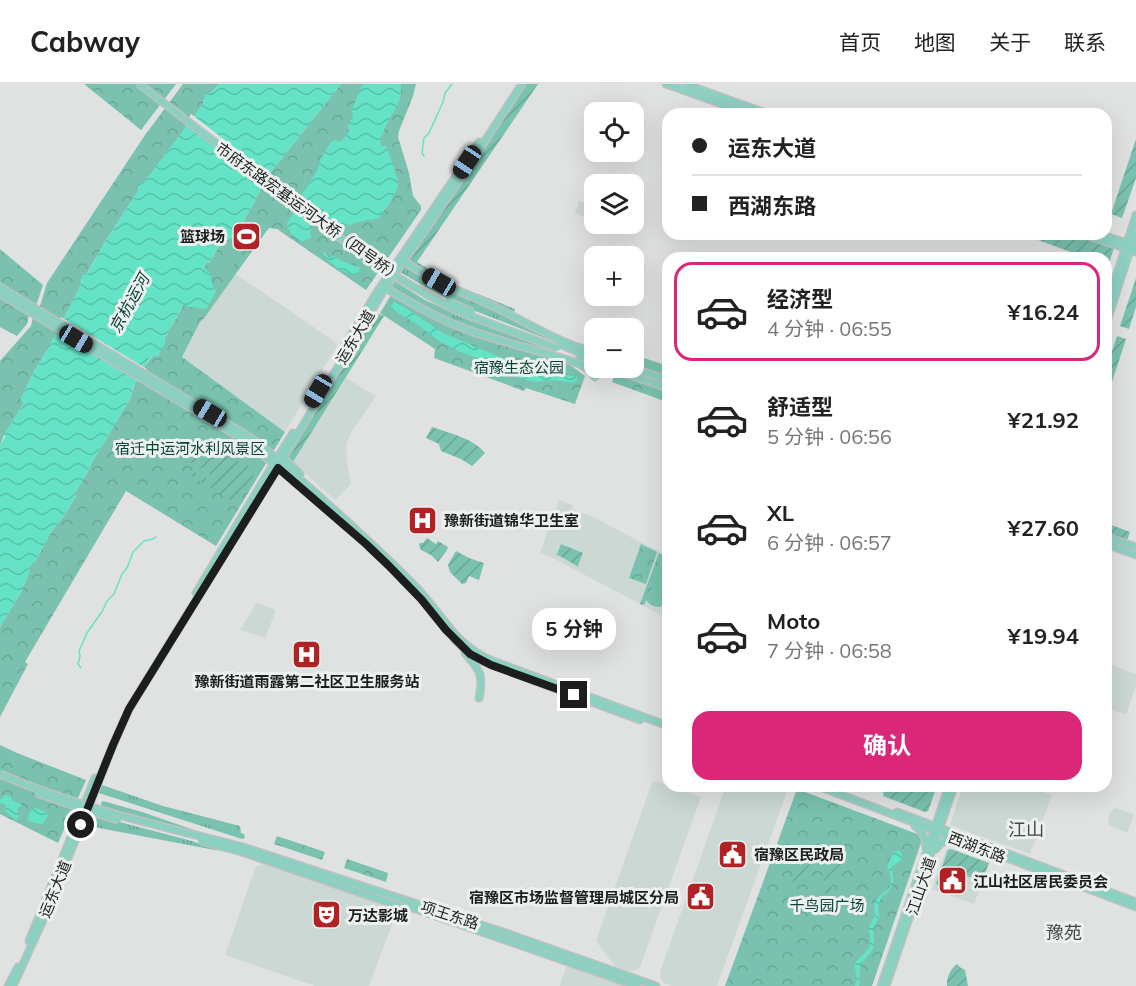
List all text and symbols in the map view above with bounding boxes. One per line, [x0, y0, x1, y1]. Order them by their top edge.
text: Cabway [30, 24, 140, 59]
text: 首页 [839, 29, 881, 55]
text: 地图 [914, 29, 956, 55]
text: 关于 [989, 29, 1031, 55]
text: 联系 [1064, 29, 1106, 55]
map controls [584, 102, 644, 378]
button: locate [584, 102, 644, 162]
text: 运东大道 [728, 134, 816, 162]
street label: 市府东路宏基运河大桥（四号桥） [212, 138, 406, 286]
car [450, 142, 484, 182]
button: layers [584, 174, 644, 234]
text: 西湖东路 [728, 192, 816, 220]
sports icon: 篮球场 [230, 220, 262, 252]
place label: 篮球场 [180, 227, 225, 246]
button: + [584, 246, 644, 306]
car [419, 265, 459, 299]
water label: 京杭运河 [105, 268, 155, 336]
icon: car [695, 285, 749, 339]
text: 经济型 [767, 285, 833, 313]
text: ¥16.24 [1008, 298, 1079, 326]
street label: 运东大道 [331, 306, 379, 368]
text: 4 分钟 · 06:55 [767, 316, 892, 341]
button: − [584, 318, 644, 378]
car [56, 322, 96, 356]
park label: 宿豫生态公园 [474, 358, 564, 377]
car [301, 371, 335, 411]
icon: car [695, 393, 749, 447]
text: 舒适型 [767, 393, 833, 421]
car [190, 396, 230, 430]
text: ¥21.92 [1008, 406, 1079, 434]
text: 5 分钟 · 06:56 [767, 424, 892, 449]
park label: 宿迁中运河水利风景区 [115, 439, 265, 458]
text: XL [767, 499, 794, 527]
icon: car [695, 501, 749, 555]
hospital icon: 豫新街道锦华卫生室 [407, 504, 439, 536]
place label: 豫新街道锦华卫生室 [444, 511, 579, 530]
text: ¥27.60 [1008, 514, 1079, 542]
text: 6 分钟 · 06:57 [767, 530, 892, 555]
text: Moto [767, 607, 820, 635]
callout: 5 分钟 [532, 608, 616, 650]
icon: car [695, 609, 749, 663]
text: 5 分钟 [545, 616, 603, 641]
text: ¥19.94 [1008, 622, 1079, 650]
hospital icon: 豫新街道雨露第二社区卫生服务站 [291, 638, 323, 670]
text: 7 分钟 · 06:58 [767, 638, 892, 663]
place label: 豫新街道雨露第二社区卫生服务站 [194, 672, 420, 691]
route end [560, 681, 587, 708]
button: 确认 [692, 711, 1082, 780]
route start [67, 811, 94, 838]
district label: 江山 [1008, 818, 1044, 841]
street label: 西湖东路 [946, 827, 1008, 867]
public building icon: 宿豫区民政局 [717, 838, 749, 870]
place label: 宿豫区民政局 [754, 845, 844, 864]
street label: 江山大道 [902, 855, 940, 917]
street label: 运东大道 [35, 858, 75, 920]
public building icon: 江山社区居民委员会 [936, 865, 968, 897]
place label: 江山社区居民委员会 [973, 872, 1108, 891]
public building icon: 宿豫区市场监督管理局城区分局 [684, 881, 716, 913]
place label: 宿豫区市场监督管理局城区分局 [469, 888, 679, 907]
park label: 千鸟园广场 [789, 896, 865, 915]
street label: 项王东路 [419, 897, 481, 933]
theatre icon: 万达影城 [311, 899, 343, 931]
place label: 万达影城 [348, 906, 408, 925]
district label: 豫苑 [1046, 921, 1082, 944]

